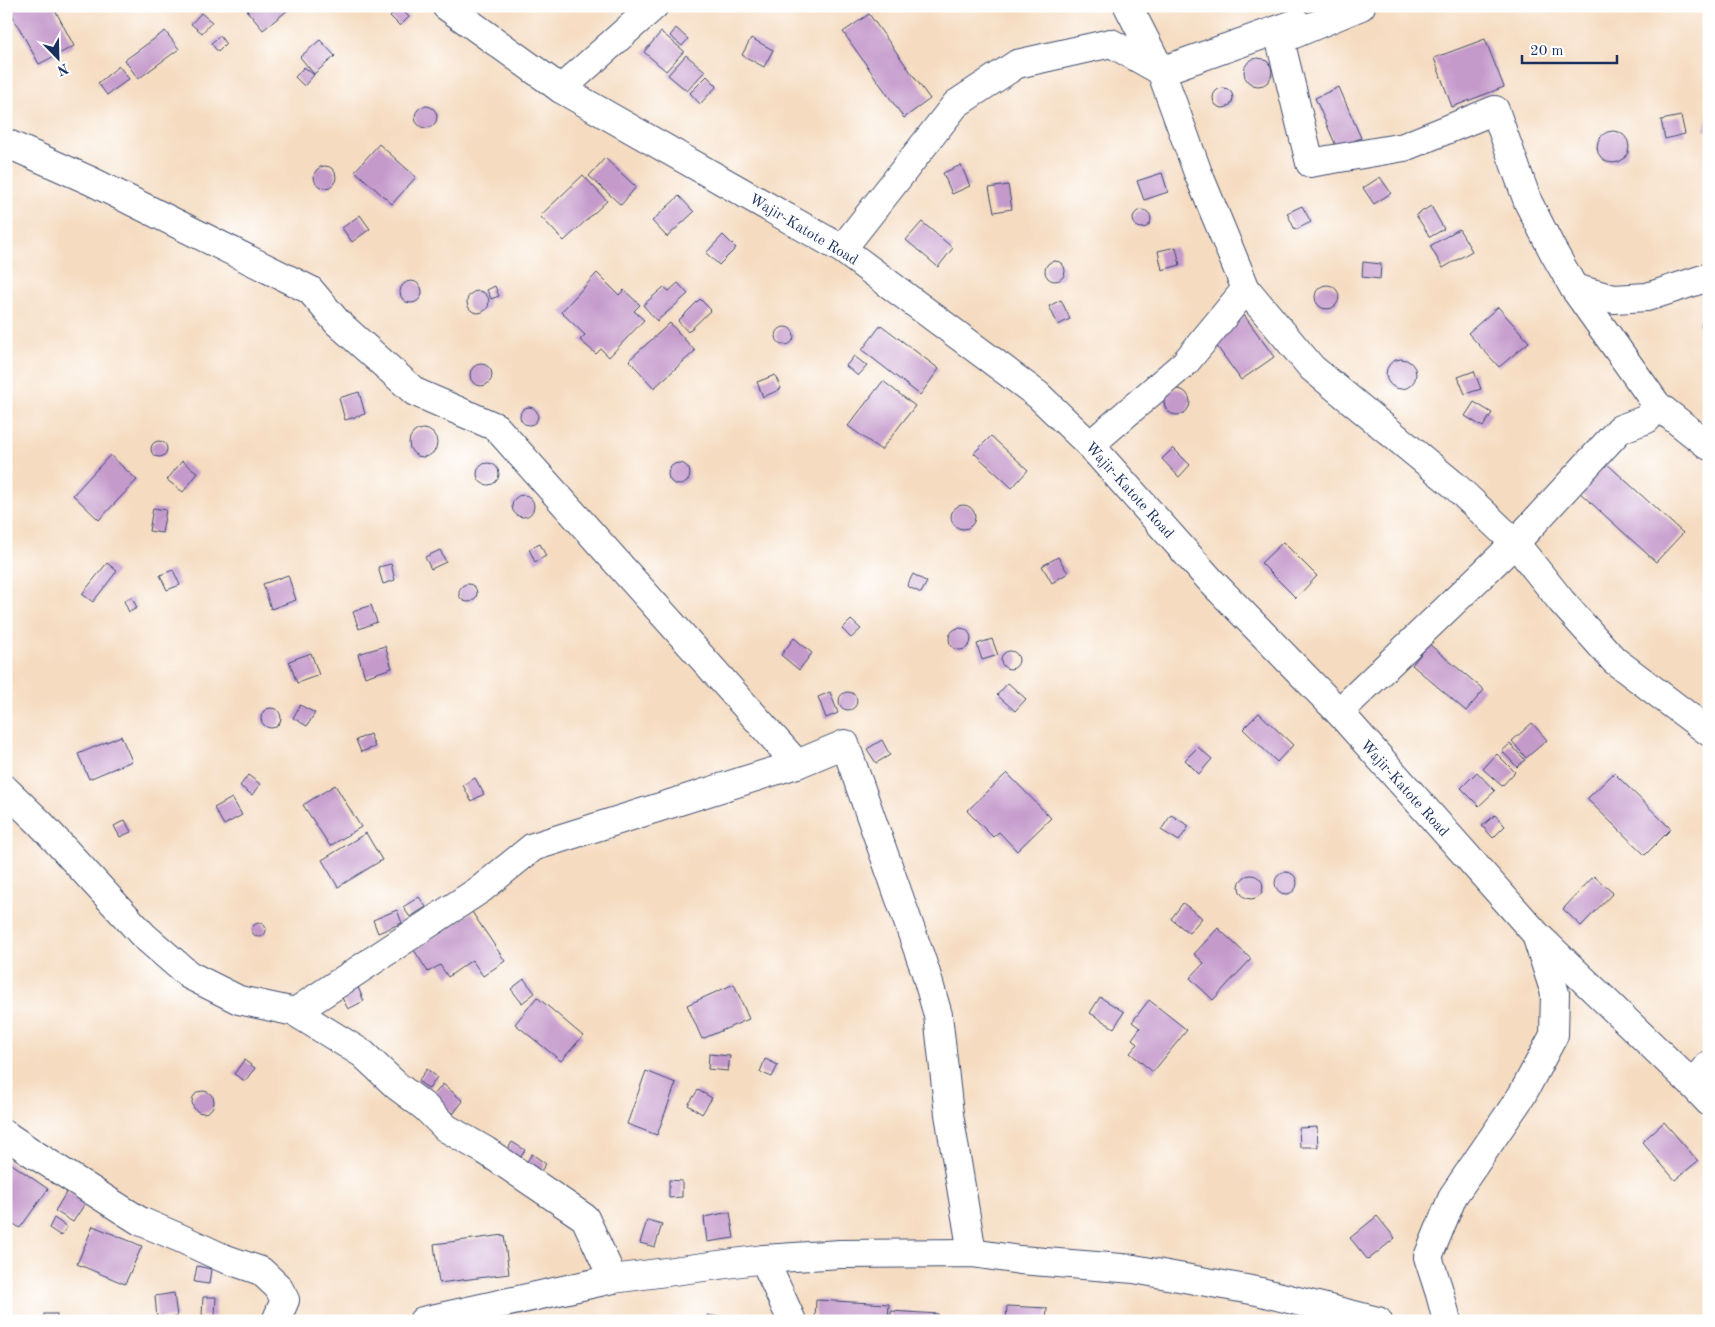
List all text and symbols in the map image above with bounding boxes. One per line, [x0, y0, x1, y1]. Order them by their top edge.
north arrow [32, 32, 82, 82]
scale bar [1522, 32, 1618, 64]
text: 20 m [1530, 44, 1564, 59]
text: N [55, 61, 70, 78]
street label: Wajir-Katote Road [746, 192, 860, 269]
street label: Wajir-Katote Road [1082, 440, 1176, 542]
street label: Wajir-Katote Road [1357, 738, 1451, 840]

